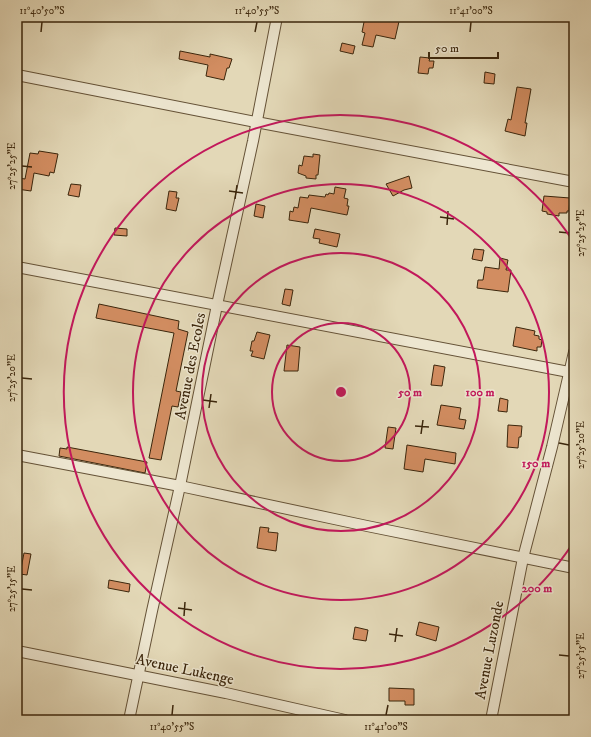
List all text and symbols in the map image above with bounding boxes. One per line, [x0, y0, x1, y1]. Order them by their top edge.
text: 11°40'50"S [20, 5, 64, 17]
text: 11°40'55"S [235, 5, 279, 17]
text: 11°41'00"S [449, 5, 493, 17]
scale bar [429, 34, 498, 60]
text: 50 m [435, 41, 459, 56]
text: 27°25'25"E [6, 142, 18, 190]
text: 27°25'25"E [575, 209, 587, 257]
street label: Avenue des Ecoles [171, 311, 210, 421]
text: 27°25'20"E [6, 354, 18, 402]
centre of rings [334, 385, 348, 399]
text: 50 m [397, 385, 422, 400]
text: 100 m [466, 385, 494, 400]
text: 27°25'20"E [575, 421, 587, 469]
text: 150 m [522, 456, 550, 471]
text: 27°25'15"E [6, 566, 18, 612]
text: 200 m [522, 581, 552, 596]
street label: Avenue Luzonde [471, 599, 508, 701]
text: 27°25'15"E [575, 633, 587, 679]
street label: Avenue Lukenge [134, 650, 235, 689]
text: 11°40'55"S [150, 721, 194, 733]
text: 11°41'00"S [364, 721, 408, 733]

